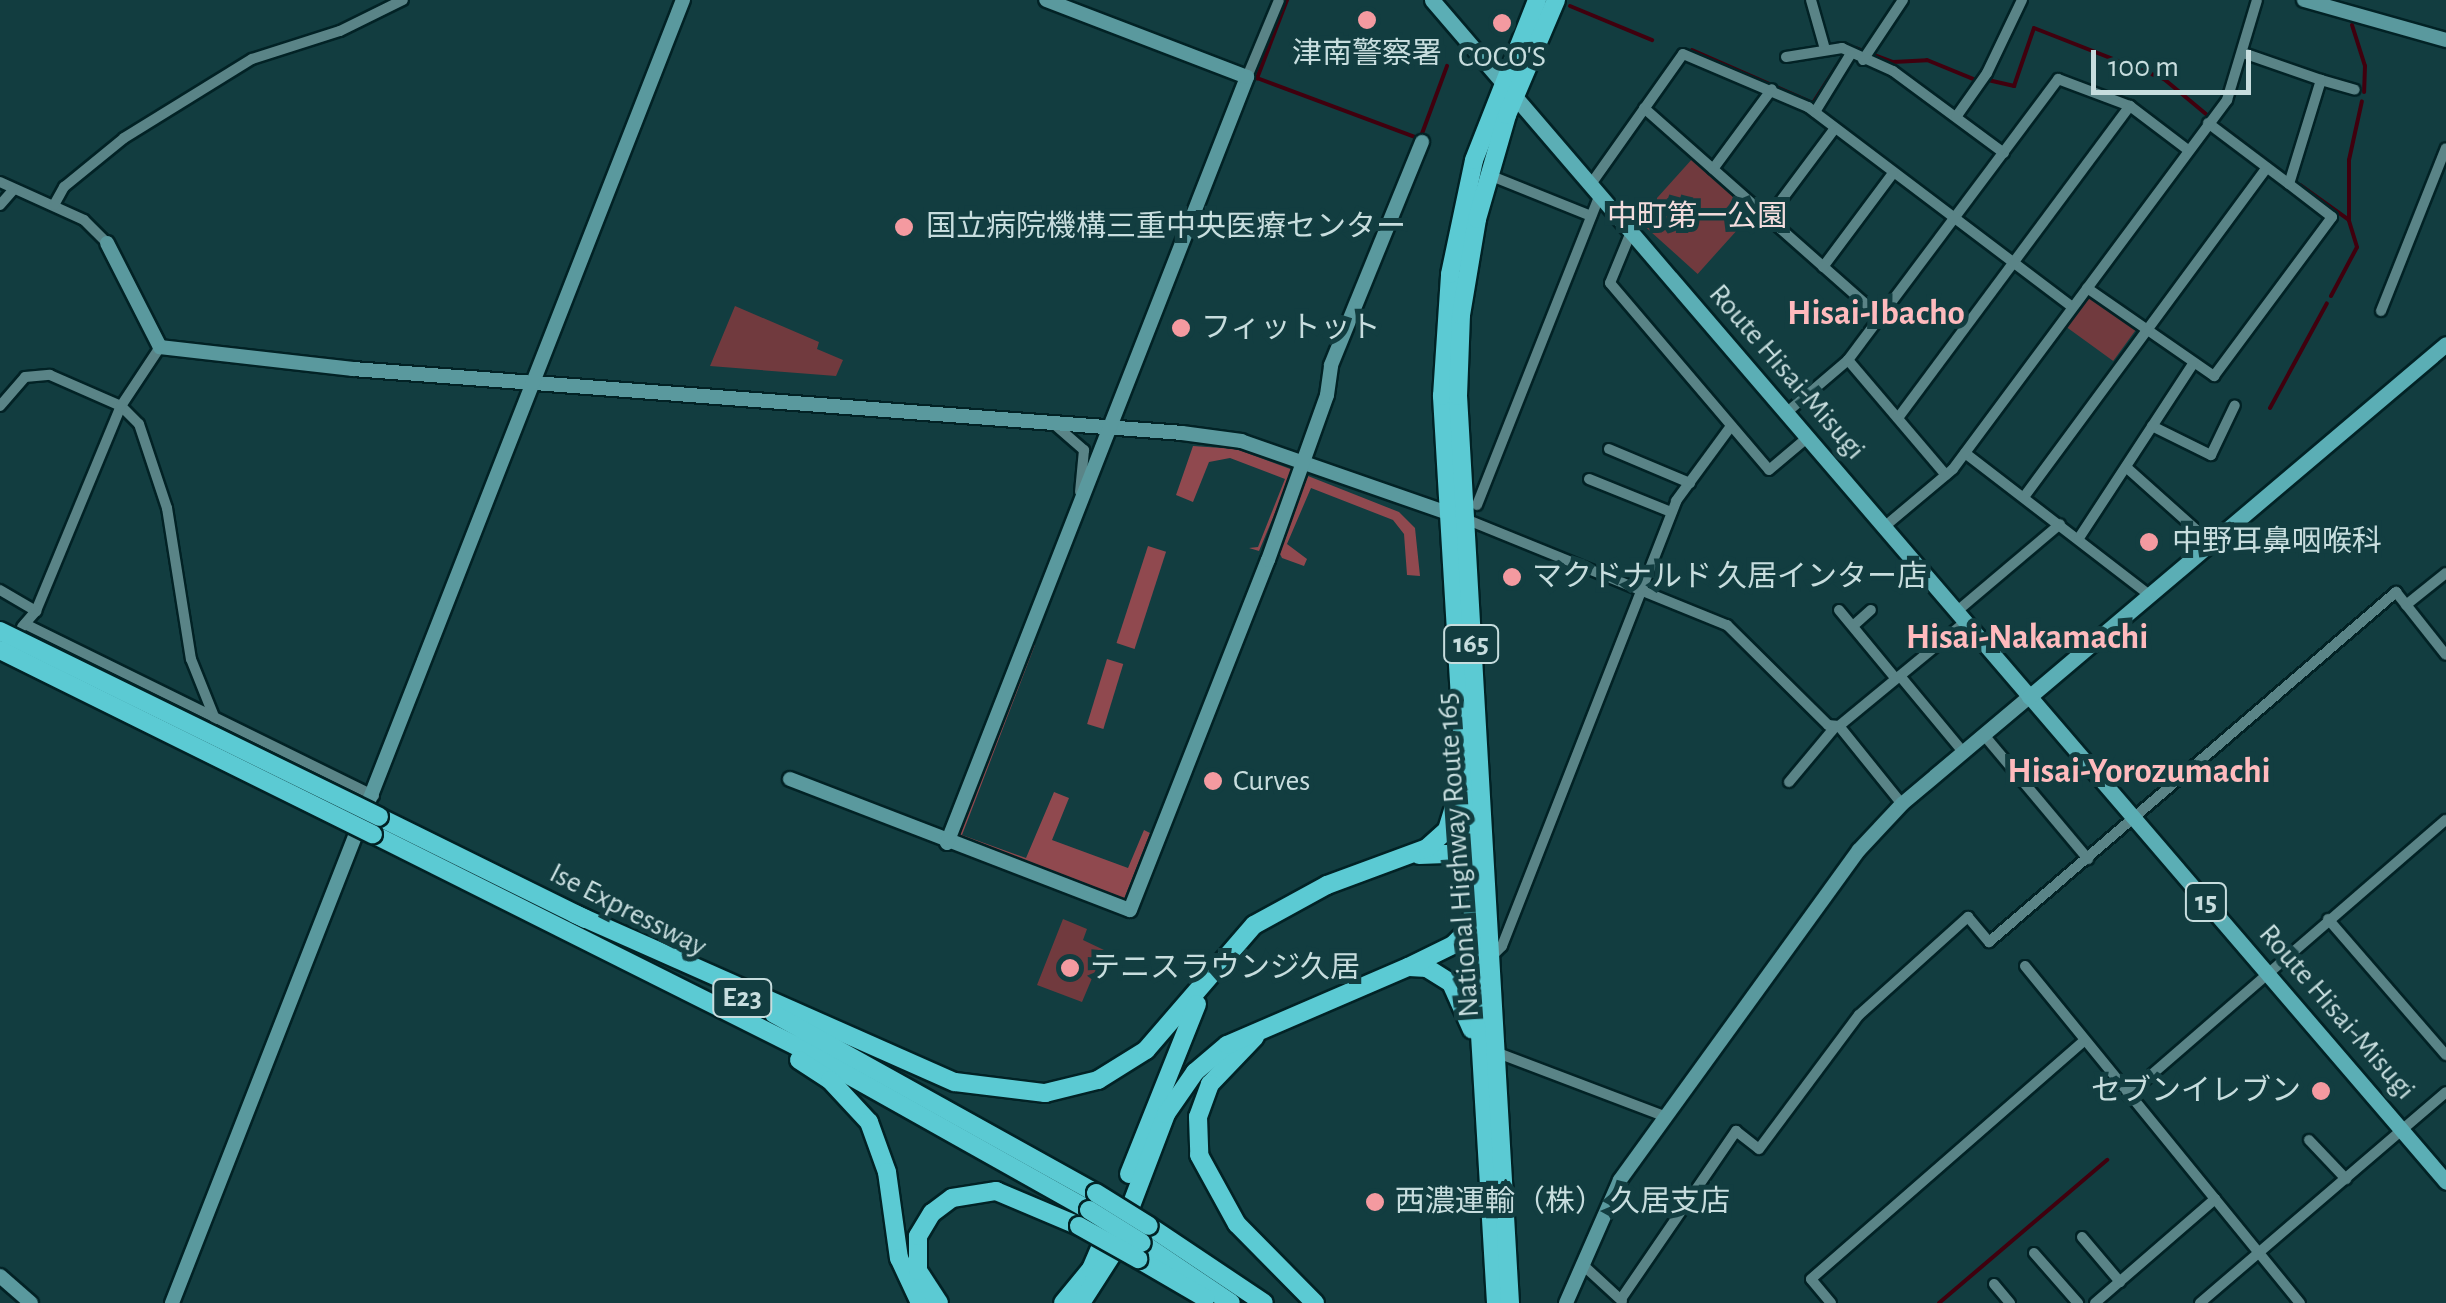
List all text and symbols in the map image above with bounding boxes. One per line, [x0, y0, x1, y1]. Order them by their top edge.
marker: 津南警察署 [1356, 9, 1378, 31]
marker: COCO'S [1491, 12, 1513, 34]
scale bar [2096, 30, 2256, 92]
place label: 津南警察署 [1292, 36, 1442, 72]
place label: COCO'S [1458, 39, 1546, 75]
text: 100 m [2108, 52, 2179, 82]
park label: 中町第一公園 [1607, 199, 1787, 235]
place label: 国立病院機構三重中央医療センター [926, 209, 1406, 245]
marker: 国立病院機構三重中央医療センター [891, 214, 917, 240]
street label: Route Hisai-Misugi [1701, 277, 1873, 467]
district label: Hisai-Ibacho [1787, 293, 1965, 335]
place label: フィットット [1201, 310, 1381, 346]
marker: フィットット [1170, 317, 1192, 339]
place label: 中野耳鼻咽喉科 [2172, 524, 2382, 560]
marker: 中野耳鼻咽喉科 [2136, 529, 2162, 555]
place label: マクドナルド 久居インター店 [1532, 559, 1927, 595]
marker: マクドナルド 久居インター店 [1501, 566, 1523, 588]
district label: Hisai-Nakamachi [1906, 617, 2148, 659]
road number: 165 [1441, 621, 1501, 667]
street label: National Highway Route 165 [1429, 691, 1487, 1019]
district label: Hisai-Yorozumachi [2007, 751, 2271, 793]
place label: Curves [1233, 763, 1310, 799]
marker: Curves [1202, 770, 1224, 792]
street label: Ise Expressway [543, 855, 713, 965]
road number: 15 [2184, 879, 2228, 925]
street label: Route Hisai-Misugi [2251, 917, 2423, 1107]
place label: テニスラウンジ久居 [1090, 950, 1360, 986]
marker: テニスラウンジ久居 [1059, 957, 1081, 979]
road number: E23 [712, 975, 772, 1021]
place label: セブンイレブン [2091, 1073, 2301, 1109]
marker: セブンイレブン [2310, 1080, 2332, 1102]
place label: 西濃運輸（株） 久居支店 [1395, 1184, 1730, 1220]
marker: 西濃運輸（株） 久居支店 [1364, 1191, 1386, 1213]

